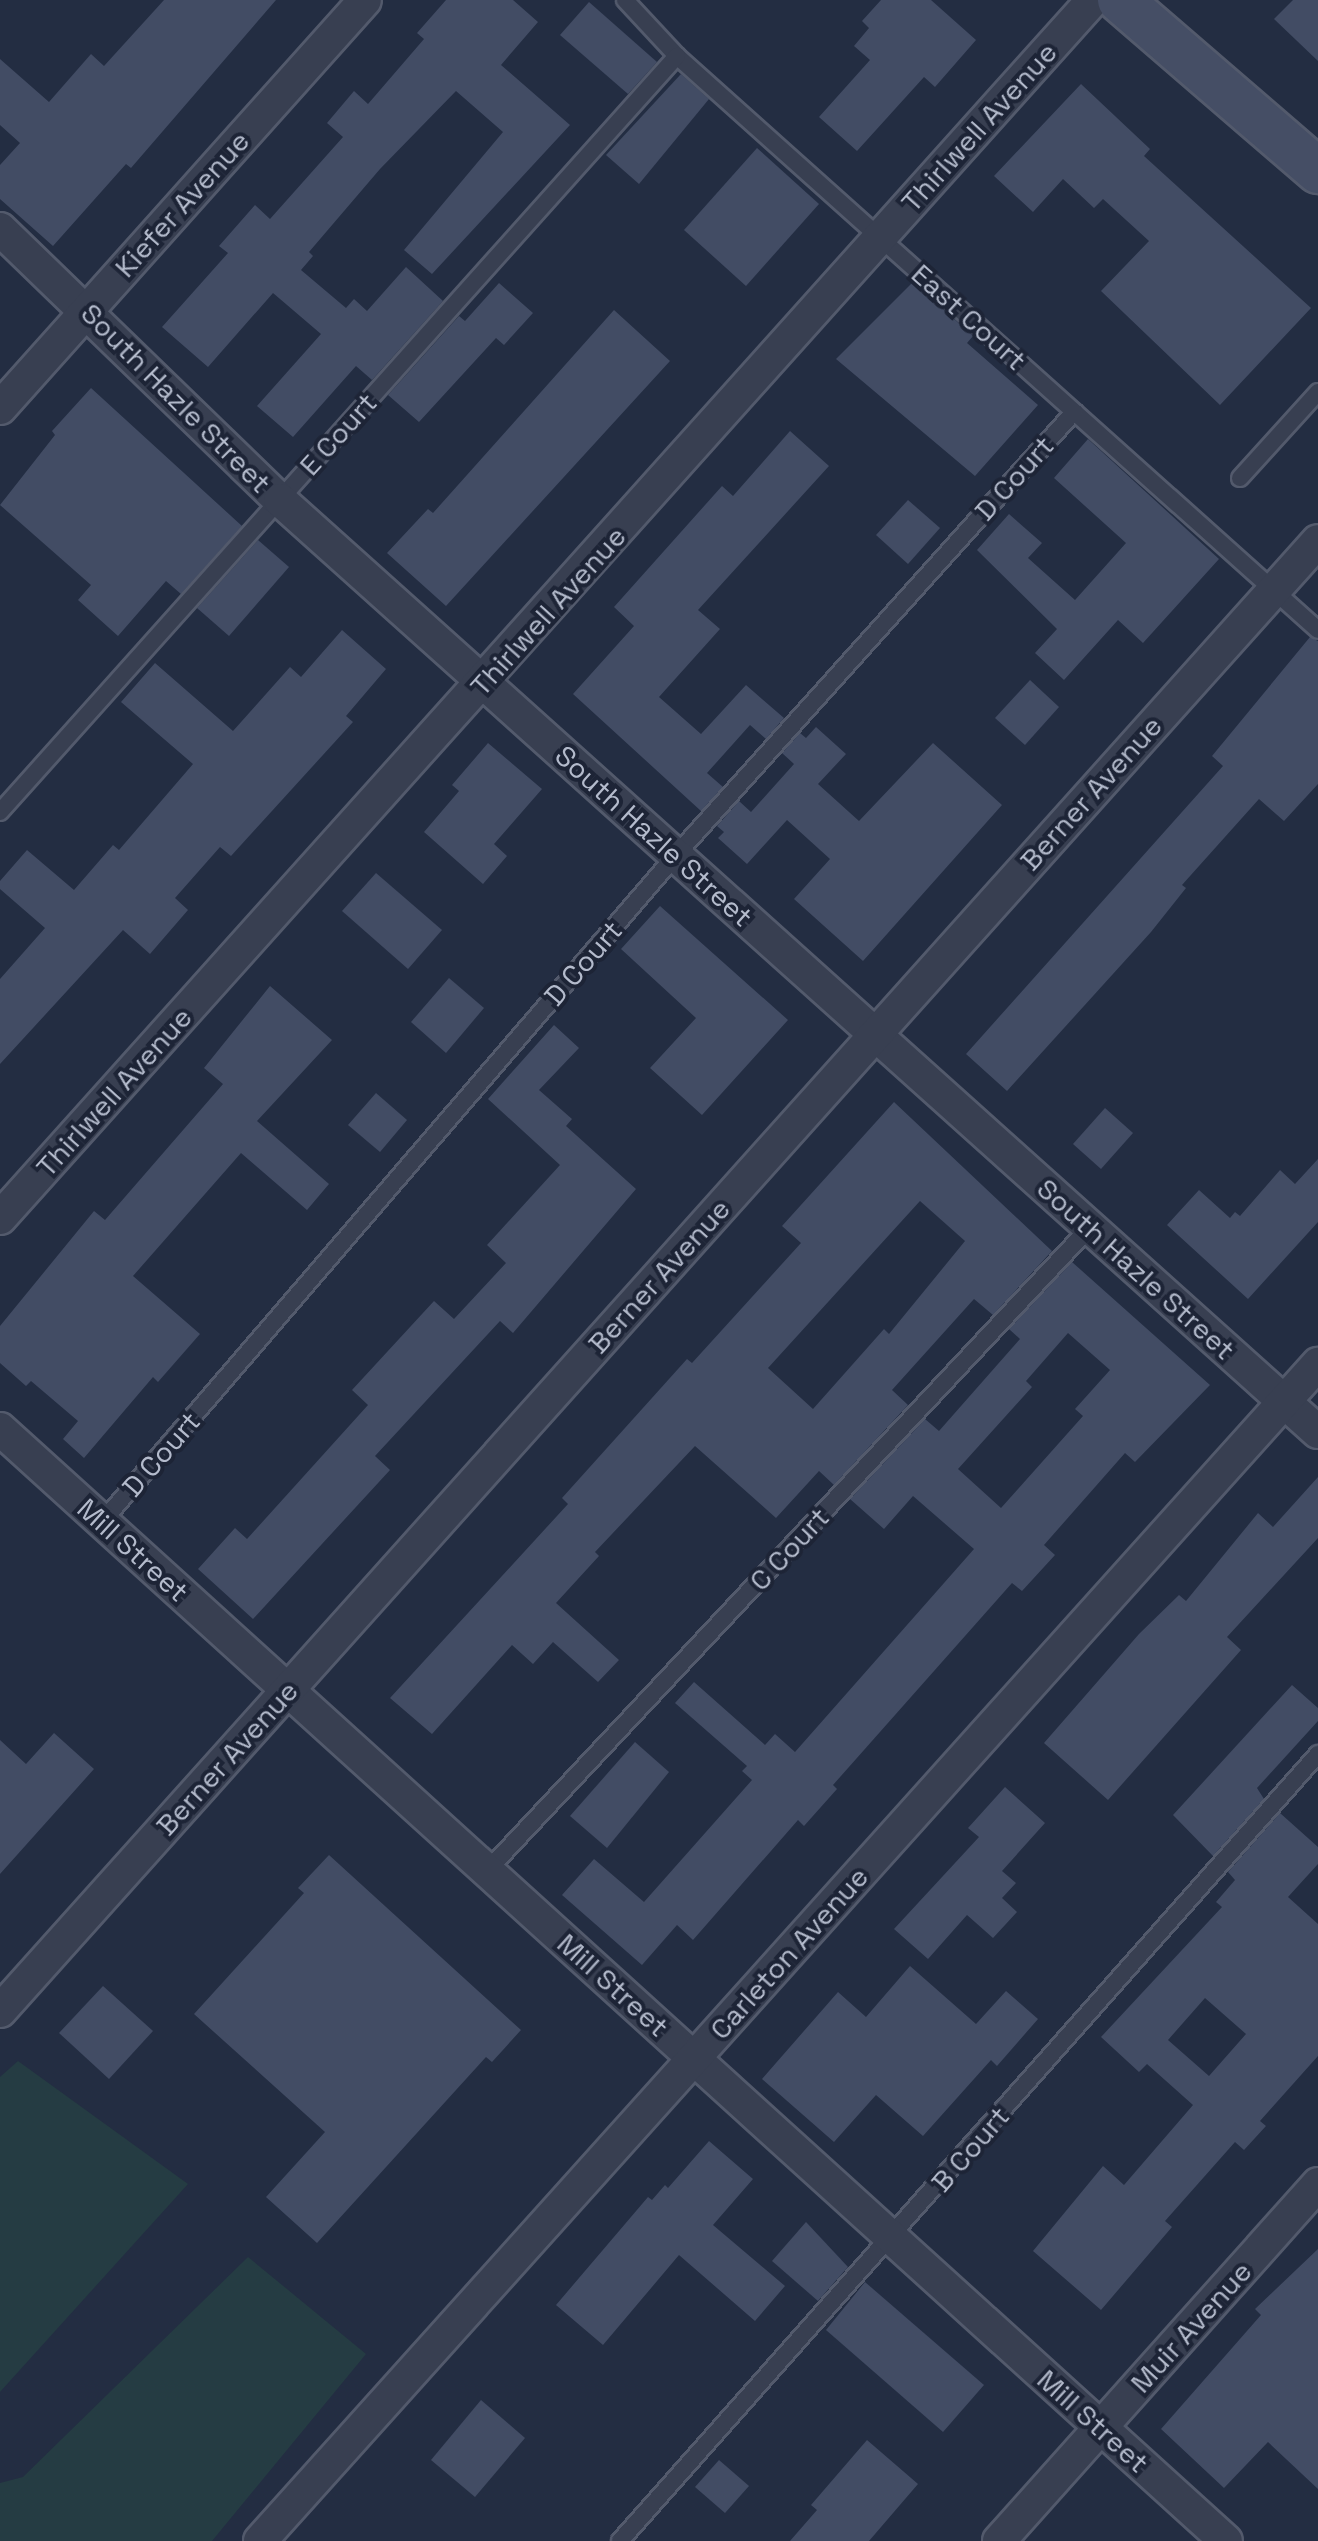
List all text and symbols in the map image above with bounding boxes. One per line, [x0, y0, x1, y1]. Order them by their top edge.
street label: Thirlwell Avenue [894, 35, 1064, 219]
street label: Kiefer Avenue [108, 124, 256, 284]
street label: East Court [905, 257, 1033, 377]
street label: South Hazle Street [74, 296, 278, 500]
street label: E Court [292, 386, 384, 482]
street label: D Court [968, 429, 1060, 527]
street label: Thirlwell Avenue [463, 519, 633, 703]
street label: Berner Avenue [1013, 709, 1169, 877]
street label: South Hazle Street [548, 738, 760, 934]
street label: D Court [537, 914, 629, 1012]
street label: Thirlwell Avenue [29, 1000, 199, 1184]
street label: South Hazle Street [1030, 1171, 1242, 1367]
street label: Berner Avenue [581, 1192, 737, 1360]
street label: D Court [115, 1405, 207, 1503]
street label: Mill Street [71, 1491, 195, 1609]
street label: C Court [742, 1501, 836, 1597]
street label: Berner Avenue [149, 1674, 305, 1842]
street label: Carleton Avenue [703, 1860, 875, 2046]
street label: Mill Street [551, 1926, 675, 2044]
street label: B Court [924, 2100, 1016, 2198]
street label: Muir Avenue [1123, 2255, 1259, 2399]
street label: Mill Street [1031, 2362, 1155, 2480]

